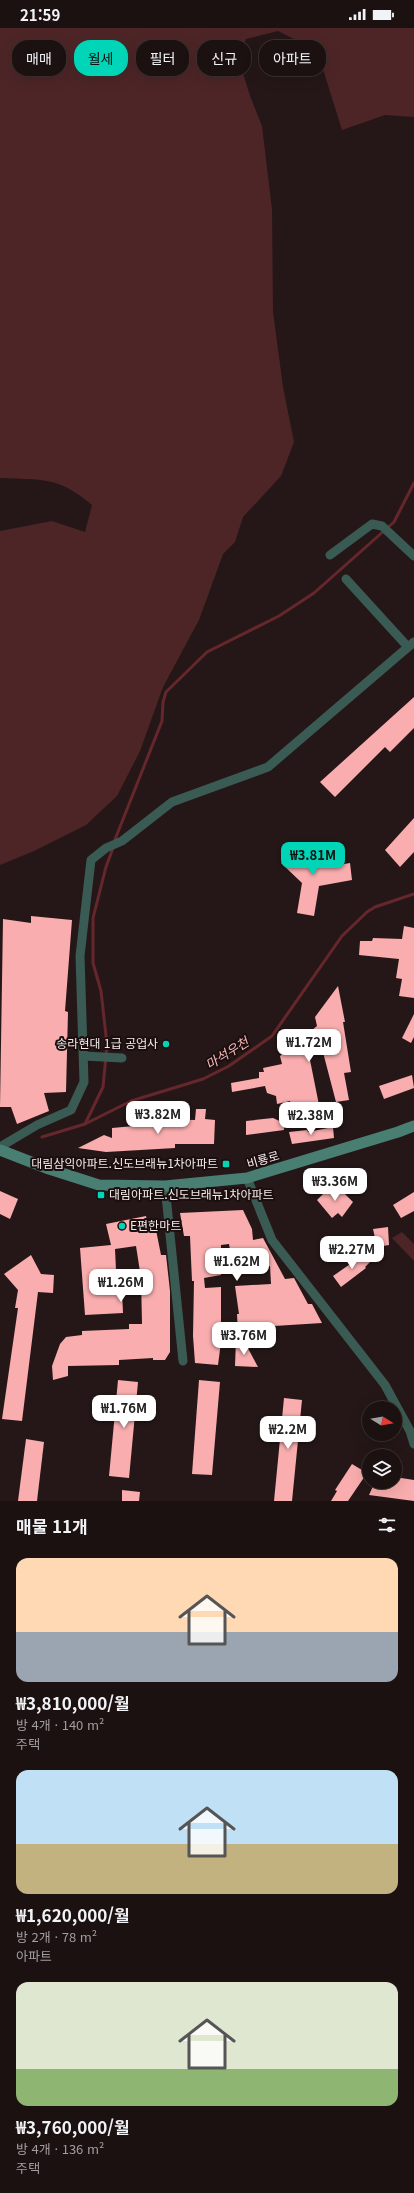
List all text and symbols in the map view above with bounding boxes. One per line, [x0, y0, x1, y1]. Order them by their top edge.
text: 21:59 [20, 4, 60, 25]
chip: 매매 [12, 40, 66, 76]
chip: 월세 [74, 40, 128, 76]
chip: 필터 [136, 40, 189, 76]
chip: 신규 [197, 40, 251, 76]
chip: 아파트 [259, 40, 326, 76]
pin: ₩3.81M [280, 842, 346, 876]
text: ₩3.81M [290, 845, 336, 864]
pin: ₩1.72M [276, 1029, 342, 1063]
water label: 마석우천 [201, 1031, 253, 1073]
text: ₩1.72M [286, 1032, 332, 1051]
place label: 송라현대 1급 공업사 [56, 1034, 158, 1051]
marker: 송라현대 1급 공업사 [161, 1039, 171, 1049]
pin: ₩3.82M [125, 1101, 191, 1135]
pin: ₩2.38M [278, 1102, 344, 1136]
text: ₩3.82M [135, 1104, 181, 1123]
text: ₩2.38M [288, 1105, 334, 1124]
street label: 비룡로 [244, 1146, 281, 1171]
place label: 대림삼익아파트.신도브래뉴1차아파트 [31, 1154, 218, 1171]
marker: 대림삼익아파트.신도브래뉴1차아파트 [221, 1159, 231, 1169]
pin: ₩3.36M [302, 1168, 368, 1202]
text: ₩3.36M [312, 1171, 358, 1190]
place label: 대림아파트.신도브래뉴1차아파트 [109, 1185, 274, 1202]
marker: 대림아파트.신도브래뉴1차아파트 [96, 1190, 106, 1200]
place label: E편한마트 [130, 1216, 181, 1233]
marker: E편한마트 [117, 1221, 127, 1231]
pin: ₩2.27M [319, 1236, 385, 1270]
text: ₩2.27M [329, 1239, 375, 1258]
pin: ₩1.62M [204, 1248, 270, 1282]
text: ₩1.62M [214, 1251, 260, 1270]
pin: ₩1.26M [88, 1269, 154, 1303]
text: ₩1.26M [98, 1272, 144, 1291]
pin: ₩3.76M [211, 1322, 277, 1356]
text: ₩3.76M [221, 1325, 267, 1344]
pin: ₩1.76M [91, 1395, 157, 1429]
text: ₩1.76M [101, 1398, 147, 1417]
north arrow [362, 1401, 402, 1441]
map controls [362, 1401, 402, 1489]
pin: ₩2.2M [260, 1416, 316, 1450]
text: ₩2.2M [269, 1419, 307, 1438]
button: layers [362, 1449, 402, 1489]
text: 매물 11개 [16, 1513, 88, 1538]
icon: filters [376, 1514, 398, 1536]
icon: home [171, 1584, 243, 1656]
text: ₩3,810,000/월 [16, 1690, 130, 1715]
text: 방 4개 · 140 m² [16, 1715, 104, 1734]
text: 주택 [16, 1734, 40, 1753]
icon: home [171, 1796, 243, 1868]
text: ₩1,620,000/월 [16, 1902, 130, 1927]
text: 방 2개 · 78 m² [16, 1927, 97, 1946]
text: 아파트 [16, 1946, 52, 1965]
icon: home [171, 2008, 243, 2080]
text: ₩3,760,000/월 [16, 2114, 130, 2139]
text: 방 4개 · 136 m² [16, 2139, 104, 2158]
text: 주택 [16, 2158, 40, 2177]

